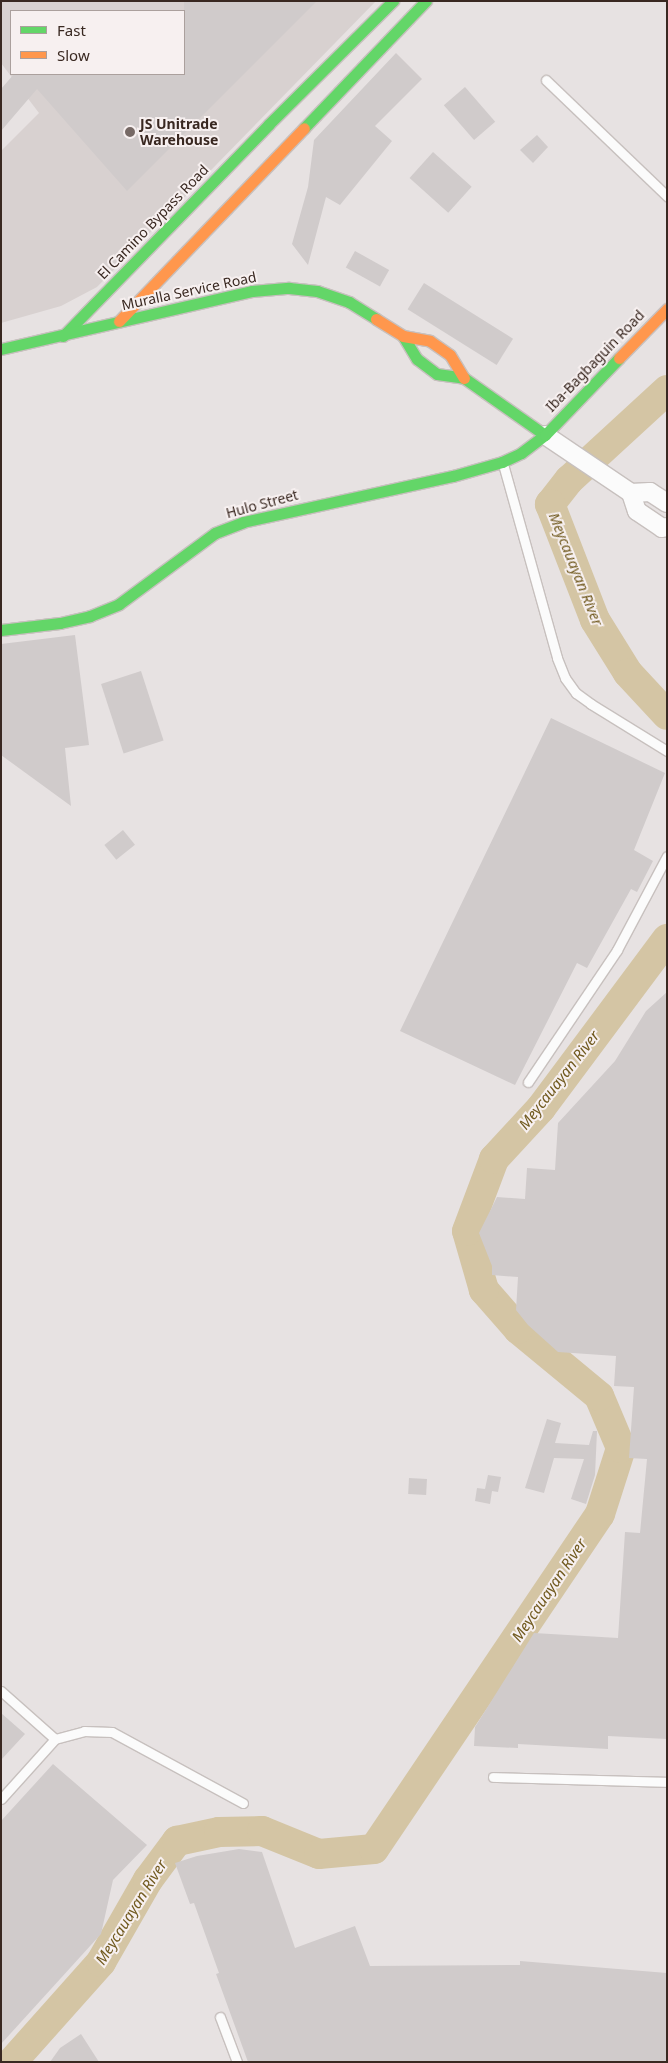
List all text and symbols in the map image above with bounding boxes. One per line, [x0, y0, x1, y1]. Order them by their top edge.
legend [10, 10, 185, 75]
text: Fast [57, 20, 86, 40]
text: Slow [57, 45, 90, 65]
place label: JS Unitrade Warehouse [140, 116, 218, 148]
marker: JS Unitrade Warehouse [124, 126, 136, 138]
street label: El Camino Bypass Road [94, 161, 212, 283]
street label: Muralla Service Road [120, 268, 258, 314]
street label: Iba-Bagbaguin Road [542, 307, 648, 415]
street label: Hulo Street [224, 486, 300, 522]
water label: Meycauayan River [545, 510, 607, 628]
water label: Meycauayan River [515, 1027, 603, 1133]
water label: Meycauayan River [508, 1535, 590, 1645]
water label: Meycauayan River [91, 1856, 171, 1968]

